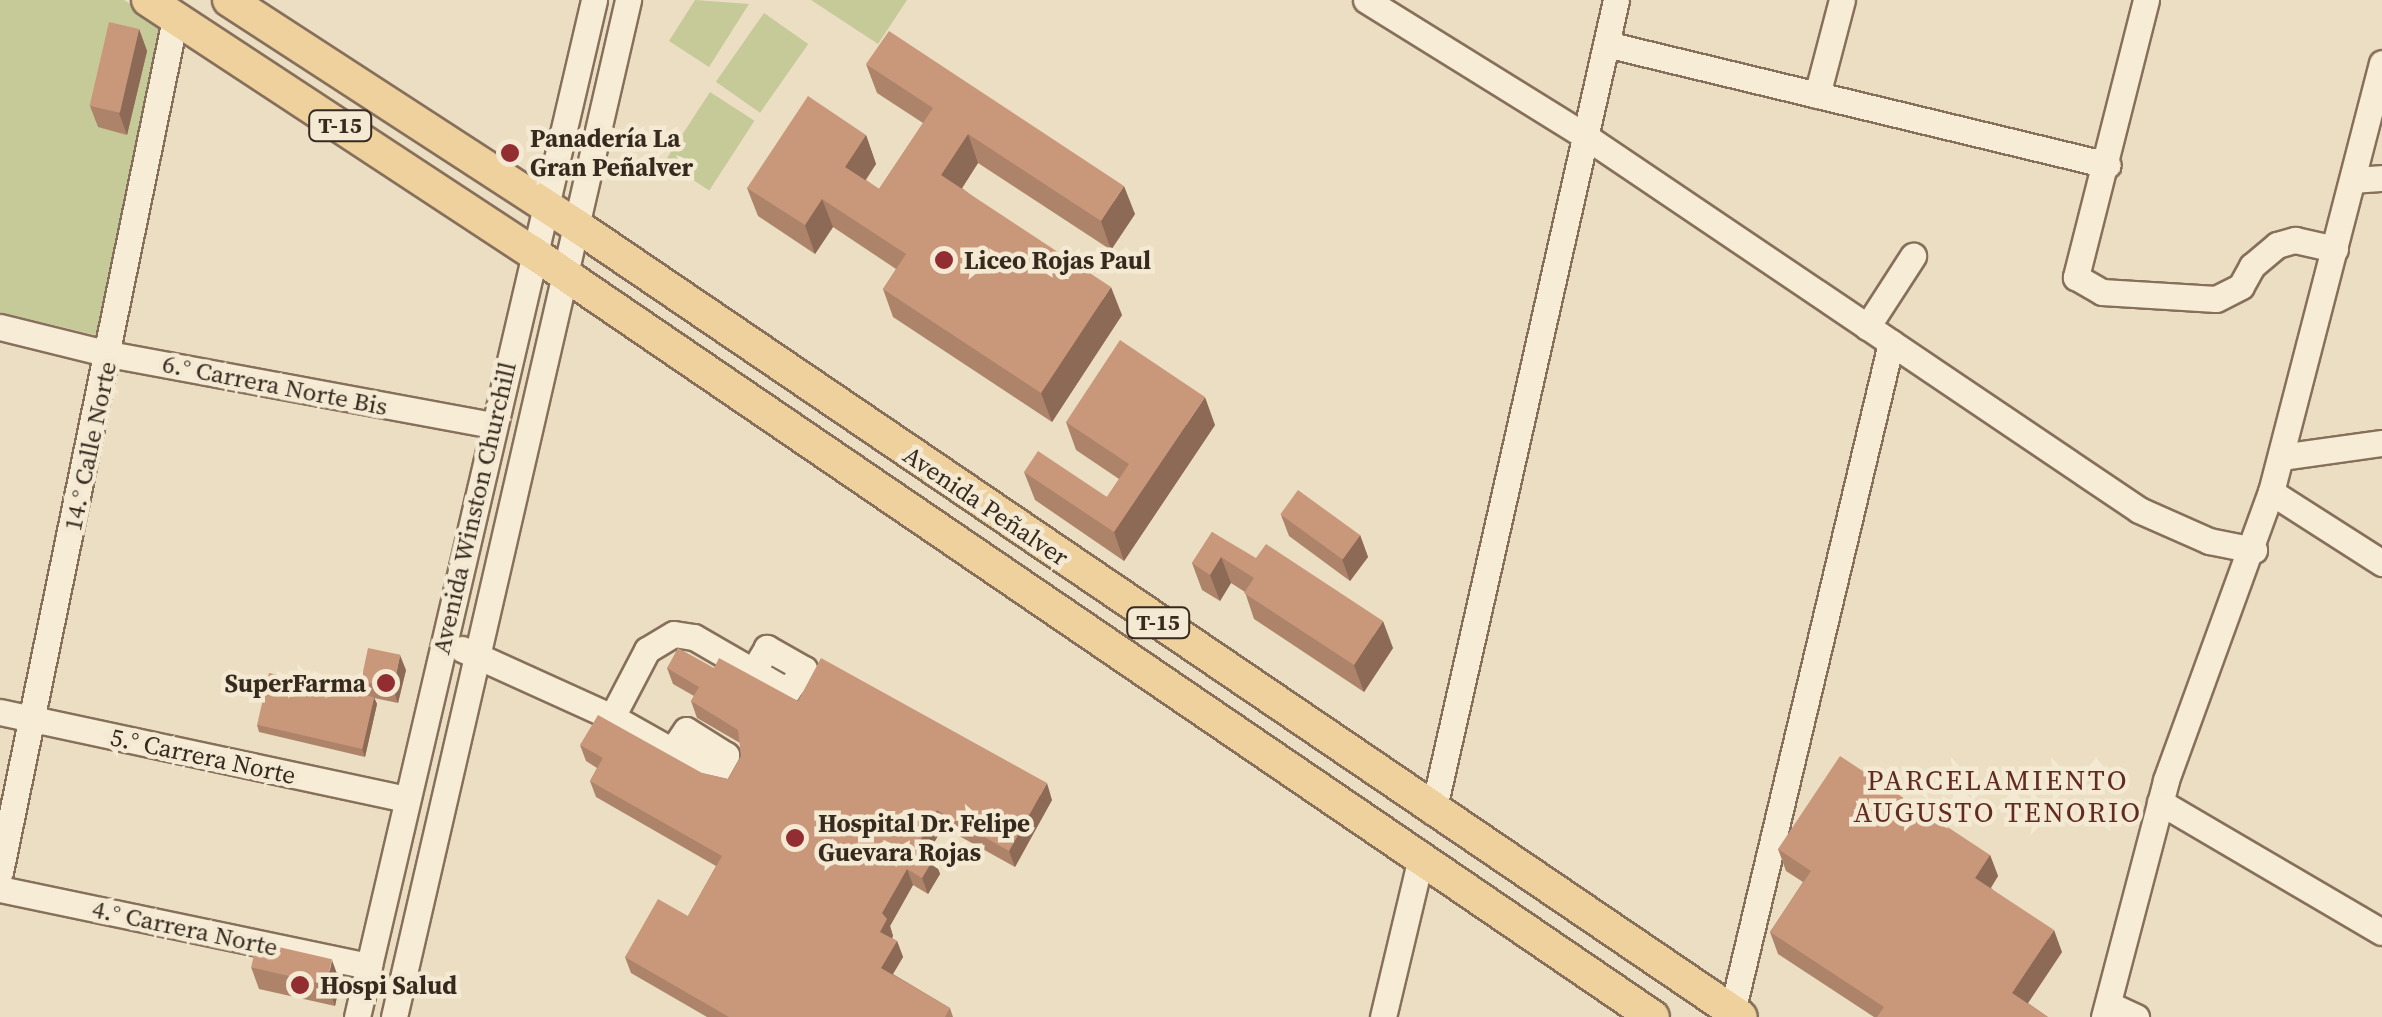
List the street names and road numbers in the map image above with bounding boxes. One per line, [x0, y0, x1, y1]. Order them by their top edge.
road number: T-15 [308, 109, 372, 143]
street label: 6.° Carrera Norte Bis [160, 348, 390, 422]
street label: 14.° Calle Norte [57, 359, 123, 533]
street label: Avenida Winston Churchill [426, 359, 522, 657]
street label: Avenida Peñalver [898, 440, 1074, 572]
road number: T-15 [1126, 606, 1190, 640]
street label: 5.° Carrera Norte [108, 722, 298, 790]
street label: 4.° Carrera Norte [90, 894, 280, 962]

